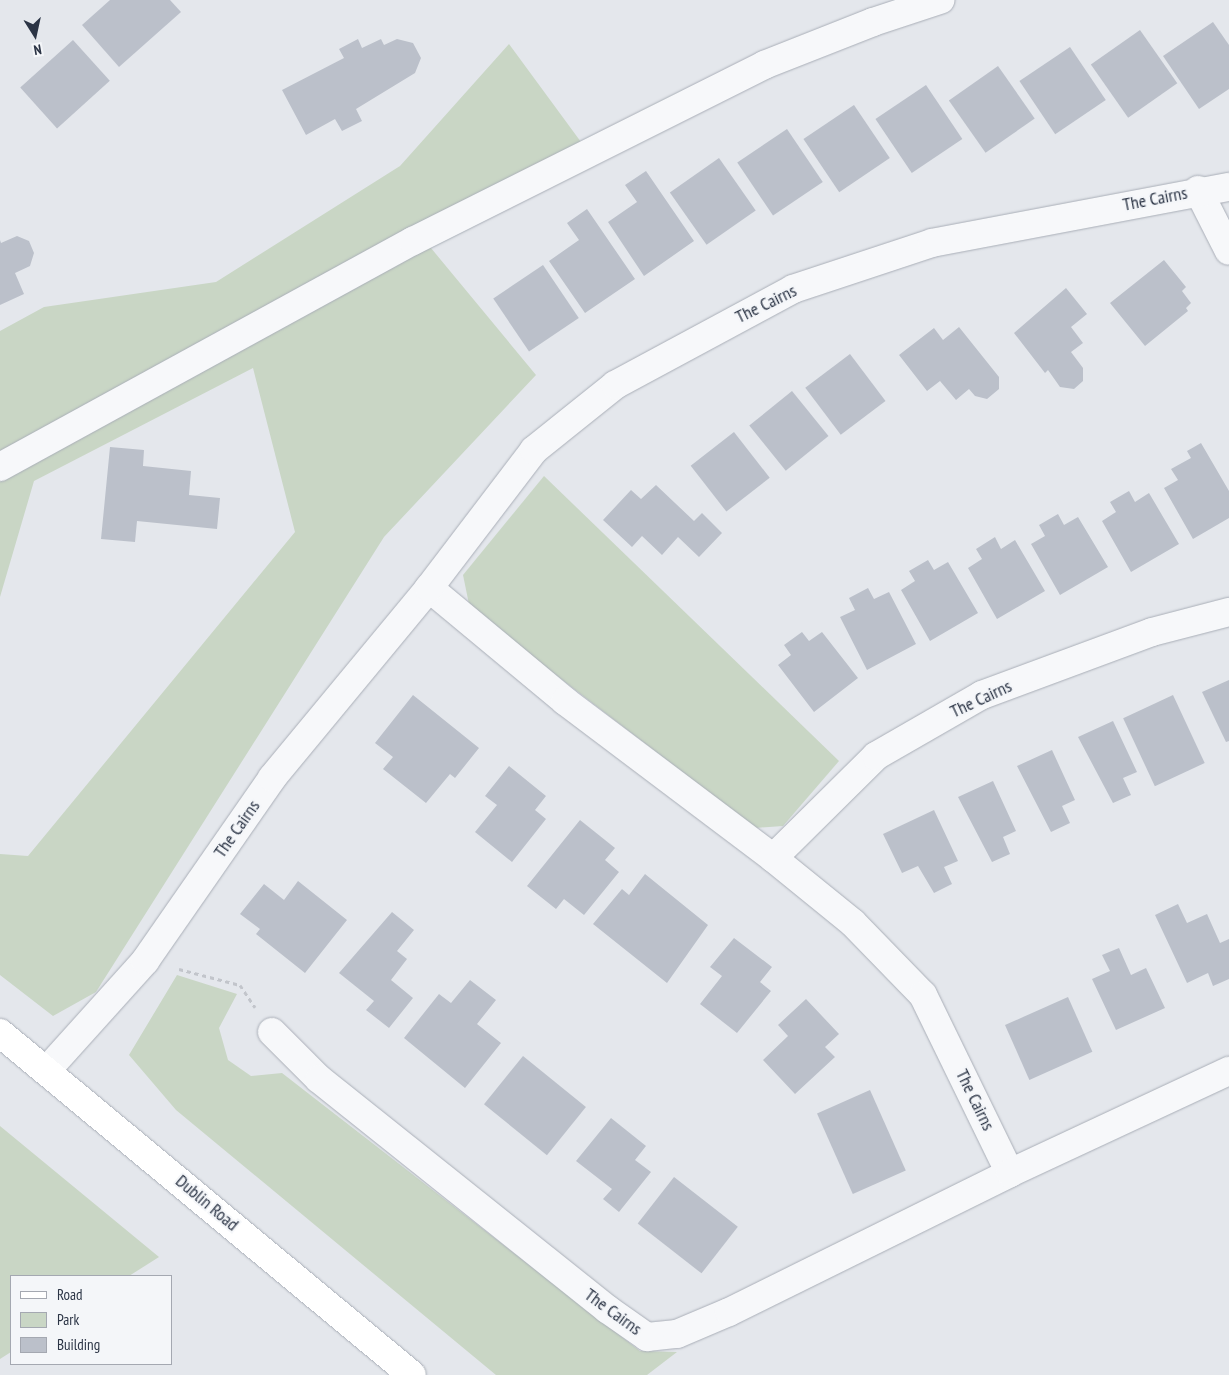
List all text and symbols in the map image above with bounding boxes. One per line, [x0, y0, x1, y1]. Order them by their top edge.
north arrow [10, 10, 60, 60]
text: N [32, 40, 43, 59]
street label: The Cairns [1121, 182, 1189, 216]
street label: The Cairns [732, 280, 800, 328]
street label: The Cairns [947, 675, 1015, 723]
street label: The Cairns [209, 796, 265, 862]
street label: The Cairns [951, 1066, 999, 1134]
street label: Dublin Road [171, 1170, 243, 1236]
legend [10, 1275, 172, 1365]
street label: The Cairns [580, 1284, 646, 1340]
text: Road [57, 1285, 83, 1304]
text: Park [57, 1310, 79, 1329]
text: Building [57, 1335, 100, 1354]

